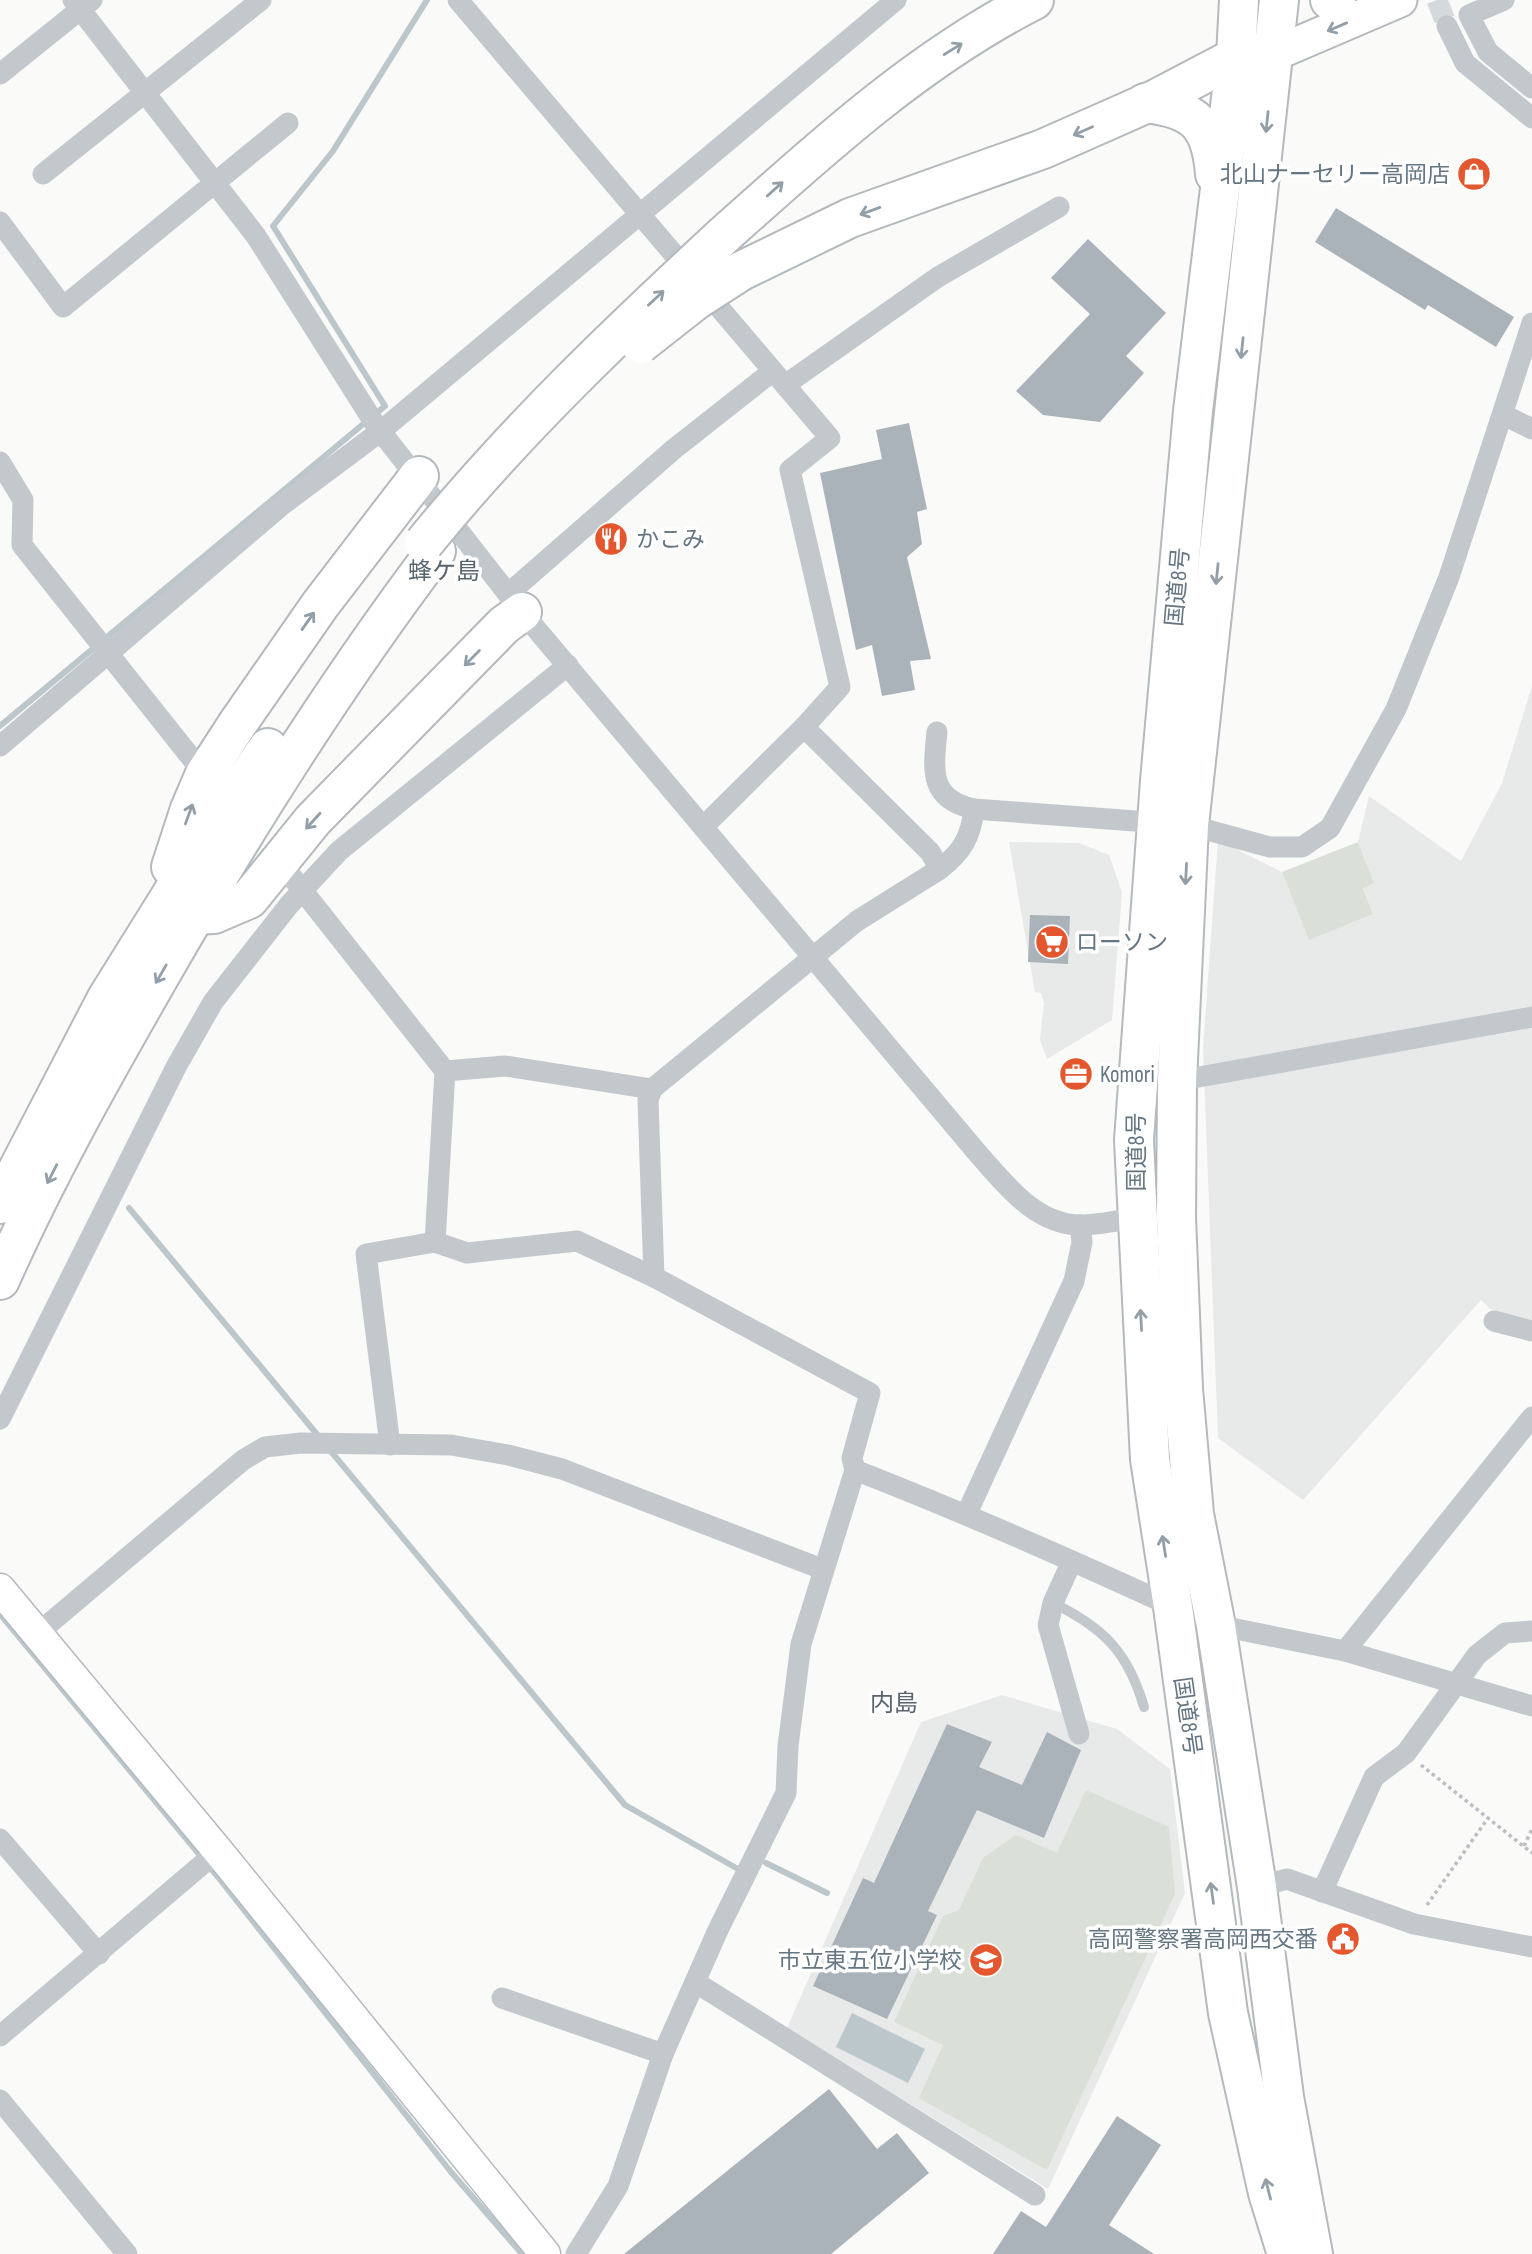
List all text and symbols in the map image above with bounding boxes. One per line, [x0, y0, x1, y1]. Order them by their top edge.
one-way arrow [1327, 21, 1348, 34]
one-way arrow [943, 41, 962, 56]
one-way arrow [1260, 110, 1273, 133]
one-way arrow [1073, 125, 1094, 138]
shop icon: 北山ナーセリー高岡店 [1455, 155, 1493, 193]
place label: 北山ナーセリー高岡店 [1220, 161, 1450, 189]
one-way arrow [765, 182, 783, 198]
one-way arrow [859, 205, 881, 218]
one-way arrow [647, 290, 665, 306]
one-way arrow [1235, 336, 1248, 359]
restaurant icon: かこみ [592, 520, 630, 558]
place label: かこみ [636, 526, 705, 554]
street label: 国道8号 [1161, 546, 1195, 628]
district label: 蜂ケ島 [408, 557, 480, 586]
one-way arrow [1210, 562, 1223, 585]
one-way arrow [301, 612, 315, 632]
one-way arrow [464, 650, 481, 667]
one-way arrow [183, 804, 196, 825]
one-way arrow [305, 812, 321, 830]
one-way arrow [1179, 862, 1192, 884]
supermarket icon: ローソン [1033, 923, 1071, 961]
place label: ローソン [1076, 929, 1168, 957]
one-way arrow [154, 963, 167, 984]
office icon: Komori [1057, 1055, 1095, 1093]
place label: Komori [1100, 1061, 1155, 1089]
street label: 国道8号 [1123, 1112, 1151, 1192]
one-way arrow [45, 1163, 58, 1184]
one-way arrow [1134, 1309, 1147, 1332]
one-way arrow [1157, 1536, 1170, 1558]
street label: 国道8号 [1168, 1675, 1206, 1757]
district label: 内島 [870, 1689, 918, 1718]
one-way arrow [1205, 1882, 1218, 1905]
public building icon: 高岡警察署高岡西交番 [1324, 1920, 1362, 1958]
place label: 高岡警察署高岡西交番 [1088, 1926, 1318, 1954]
school or university icon: 市立東五位小学校 [967, 1941, 1005, 1979]
place label: 市立東五位小学校 [778, 1947, 962, 1975]
one-way arrow [1261, 2178, 1274, 2201]

